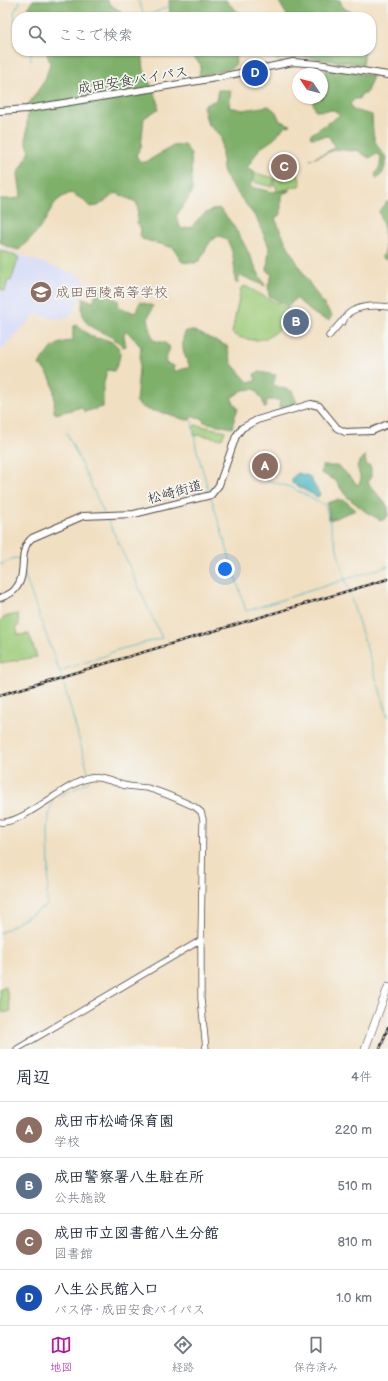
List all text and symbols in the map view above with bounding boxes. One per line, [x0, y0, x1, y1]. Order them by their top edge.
search box [12, 12, 376, 56]
icon: search [26, 23, 48, 45]
text: ここで検索 [58, 26, 133, 45]
pin: D [242, 58, 268, 88]
street label: 成田安食バイパス [76, 63, 190, 97]
north arrow [292, 68, 328, 104]
pin: C [271, 152, 297, 182]
school or university icon: 成田西陵高等学校 [28, 279, 54, 305]
place label: 成田西陵高等学校 [56, 284, 168, 301]
pin: B [283, 307, 309, 337]
pin: A [252, 451, 278, 481]
street label: 松崎街道 [146, 477, 204, 507]
your location [215, 559, 235, 579]
text: 周辺 [16, 1068, 50, 1088]
text: 4件 [351, 1069, 372, 1085]
text: 成田市松崎保育園 [54, 1112, 174, 1131]
text: A [25, 1122, 33, 1138]
text: 220 m [335, 1122, 372, 1138]
text: 学校 [54, 1134, 80, 1150]
text: 成田警察署八生駐在所 [54, 1168, 204, 1187]
text: B [24, 1178, 34, 1194]
text: 510 m [338, 1178, 372, 1194]
text: 公共施設 [54, 1190, 106, 1206]
text: 成田市立図書館八生分館 [54, 1224, 219, 1243]
text: C [24, 1234, 34, 1250]
text: 810 m [337, 1234, 372, 1250]
text: 図書館 [54, 1246, 93, 1262]
text: 八生公民館入口 [54, 1280, 159, 1299]
text: D [24, 1290, 34, 1306]
text: 1.0 km [336, 1290, 372, 1306]
text: バス停 · 成田安食バイパス [54, 1302, 205, 1318]
tab: 地図 [50, 1334, 72, 1374]
tab: 経路 [172, 1334, 194, 1374]
tab: 保存済み [294, 1334, 338, 1374]

